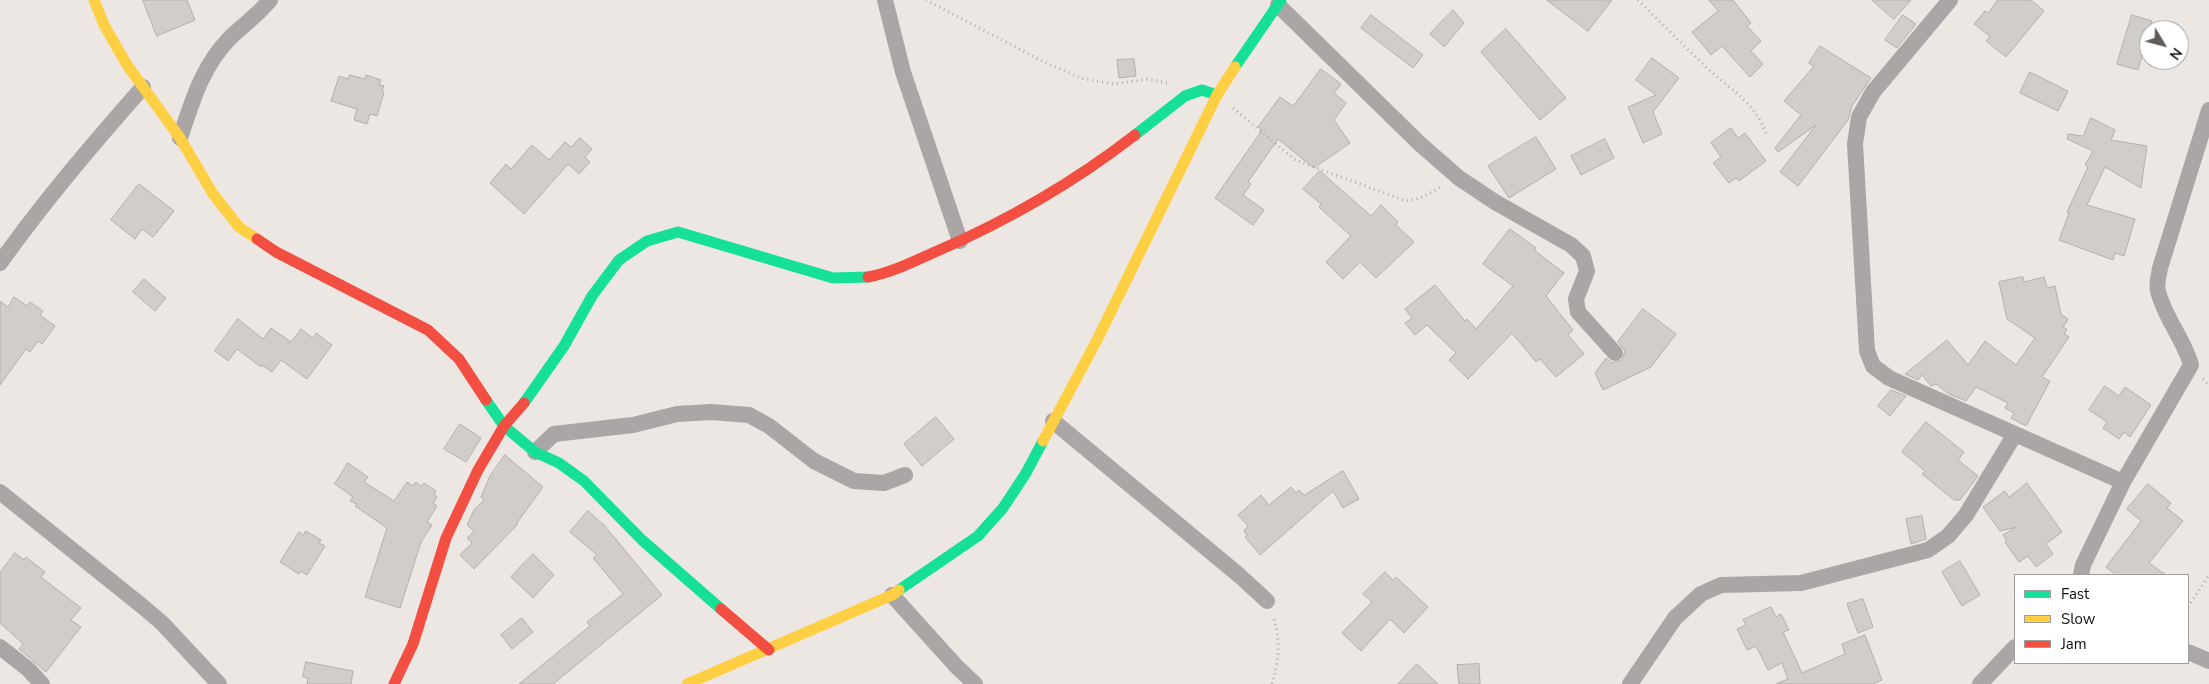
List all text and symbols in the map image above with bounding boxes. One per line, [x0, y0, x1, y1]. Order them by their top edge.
north arrow [2139, 20, 2189, 70]
text: N [2165, 44, 2186, 64]
legend [2014, 574, 2189, 664]
text: Fast [2061, 584, 2089, 604]
text: Slow [2061, 609, 2095, 629]
text: Jam [2061, 634, 2087, 654]

